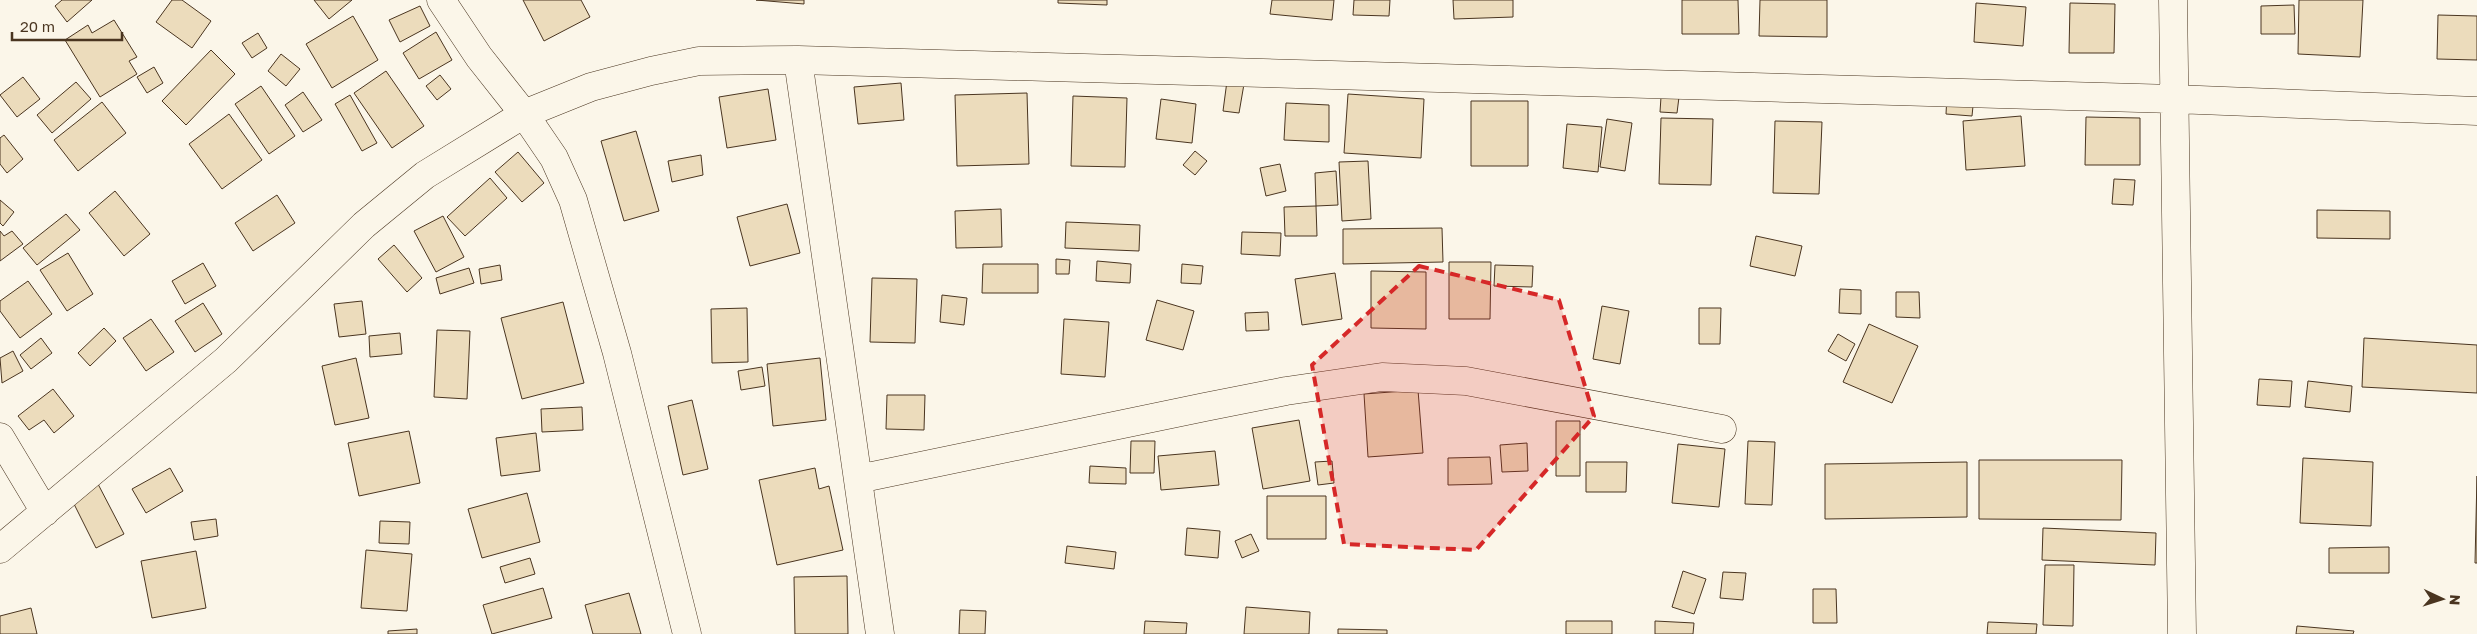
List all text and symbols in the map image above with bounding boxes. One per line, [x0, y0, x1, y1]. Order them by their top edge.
scale bar [12, 10, 122, 42]
text: 20 m [20, 17, 55, 35]
north arrow [2417, 574, 2467, 624]
text: N [2447, 594, 2464, 606]

